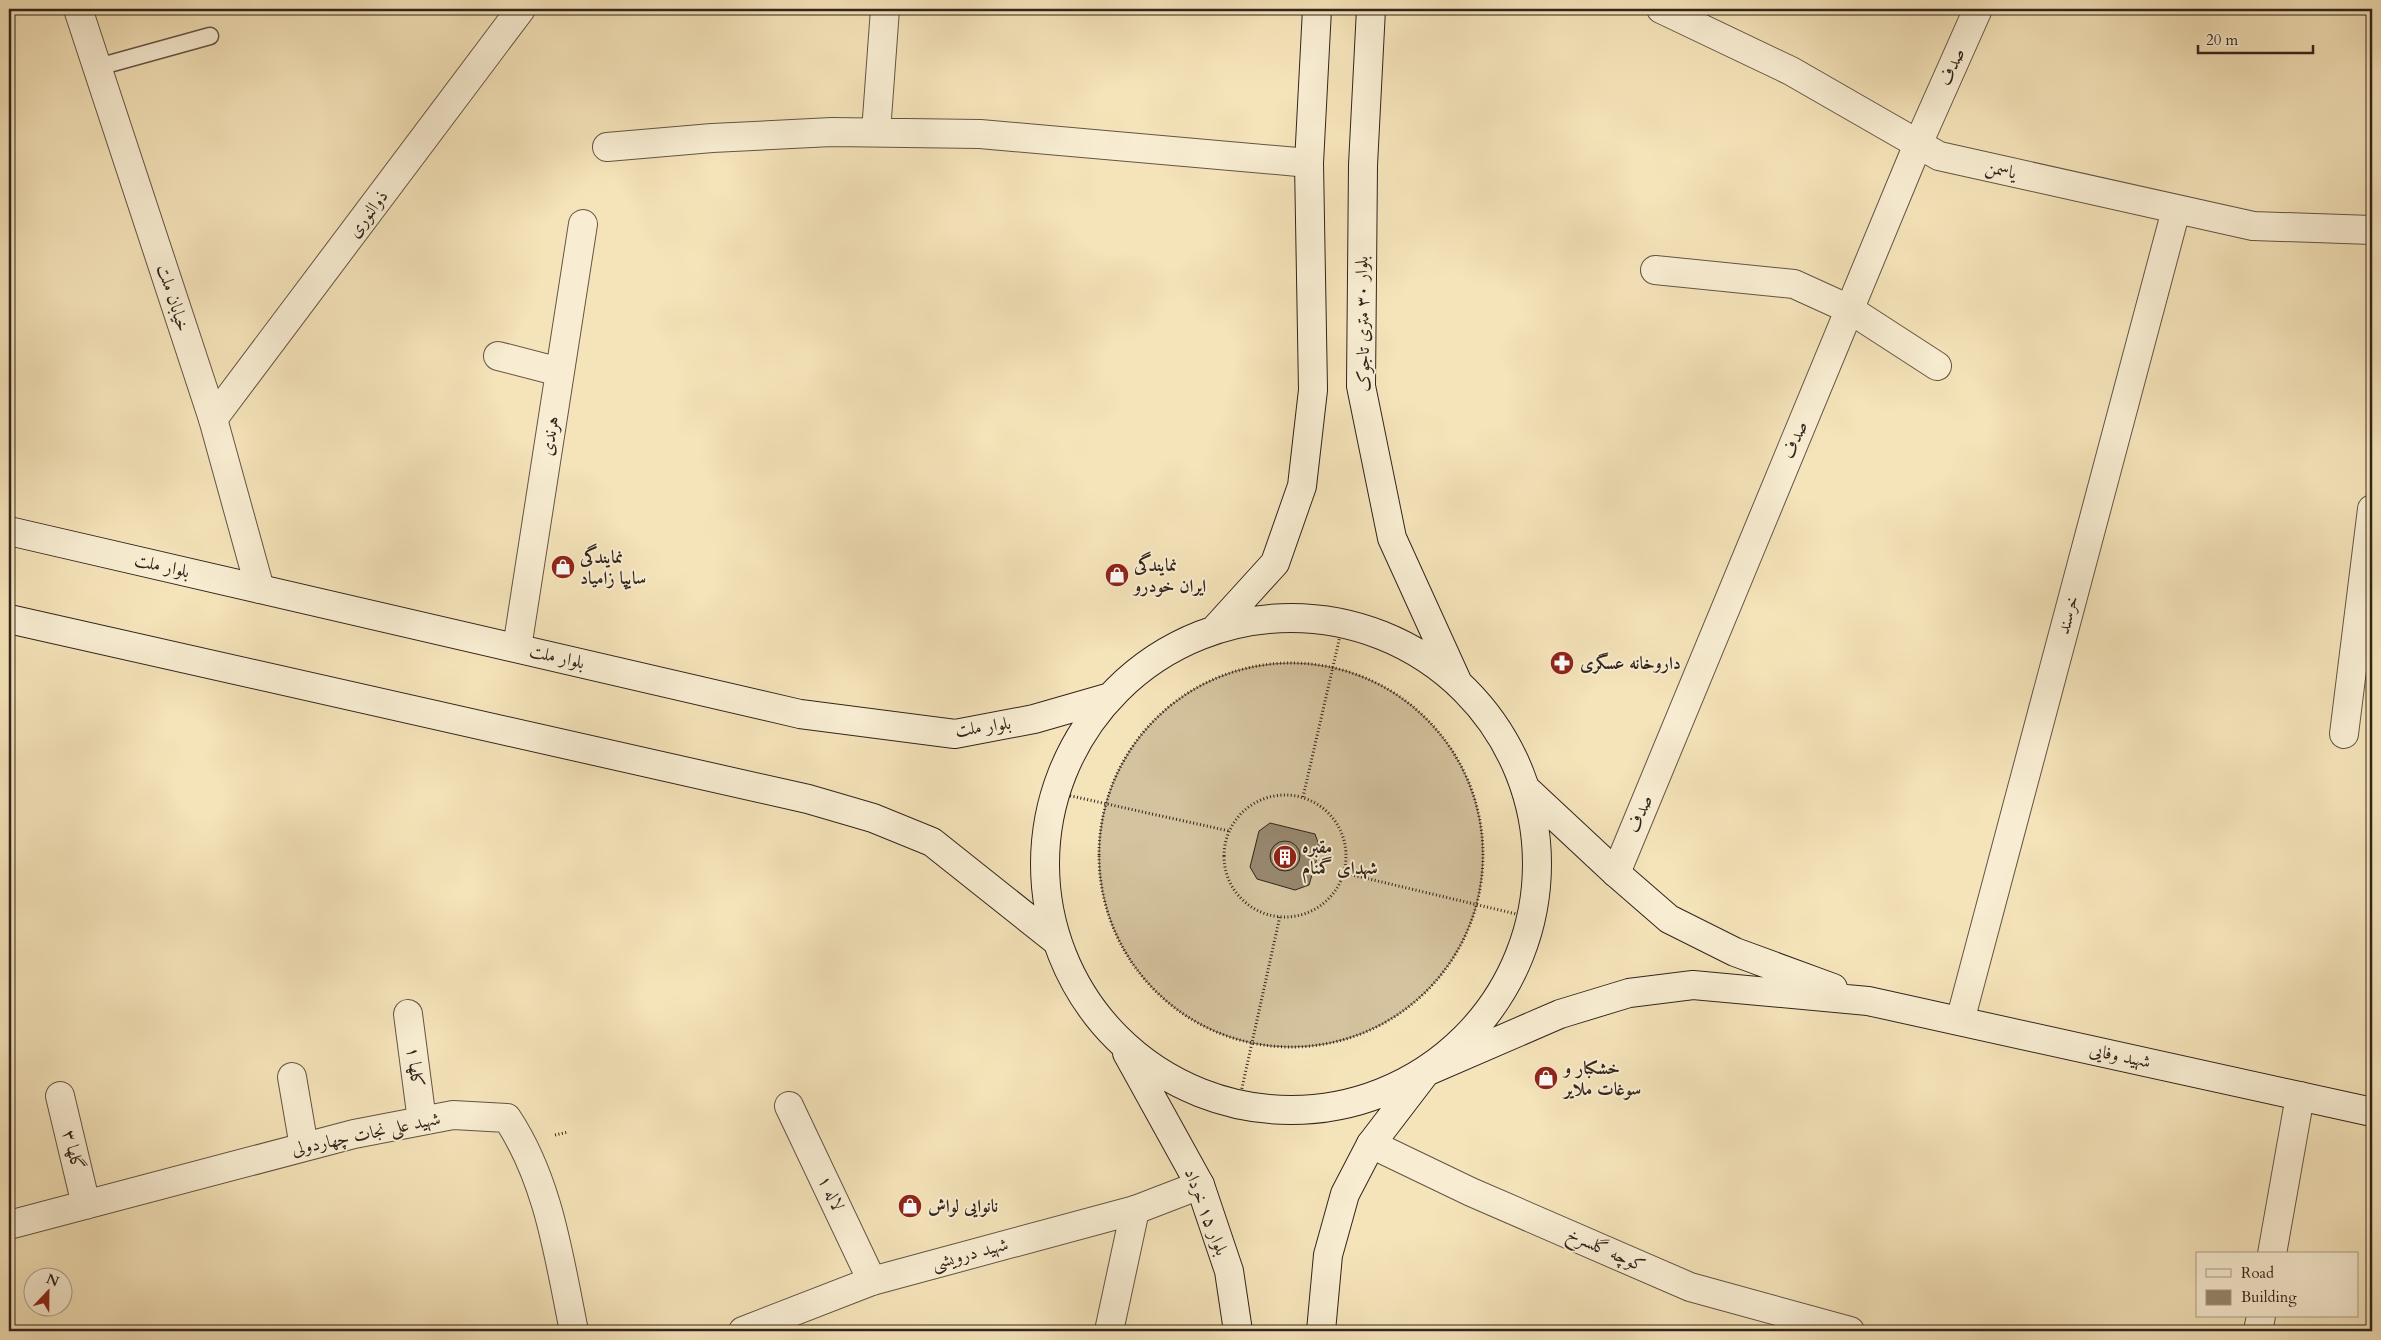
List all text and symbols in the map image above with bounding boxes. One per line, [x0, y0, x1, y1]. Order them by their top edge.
scale bar [2198, 22, 2314, 54]
text: 20 m [2206, 30, 2238, 50]
street label: صدف [1933, 44, 1971, 90]
street label: یاسمن [1983, 154, 2021, 186]
street label: ذوالنوری [342, 185, 394, 243]
street label: بلوار ۳۰ متری تاجوک [1349, 256, 1377, 392]
street label: خیابان ملت [150, 261, 196, 335]
street label: هرندی [535, 414, 565, 458]
street label: صدف [1776, 417, 1814, 463]
place label: نمایندگی سایپا زامیاد [579, 543, 646, 591]
street label: بلوار ملت [132, 548, 192, 584]
place label: نمایندگی ایران خودرو [1132, 551, 1206, 599]
shop icon: نمایندگی سایپا زامیاد [550, 554, 576, 580]
shop icon: نمایندگی ایران خودرو [1104, 562, 1130, 588]
street label: خرسند [2051, 593, 2085, 637]
street label: بلوار ملت [527, 639, 587, 675]
pharmacy icon: داروخانه عسگری [1549, 650, 1575, 676]
place label: داروخانه عسگری [1580, 651, 1681, 676]
street label: بلوار ملت [953, 711, 1013, 743]
street label: صدف [1621, 791, 1659, 837]
place label: مقبره شهدای گمنام [1302, 835, 1378, 884]
building icon: مقبره شهدای گمنام [1272, 844, 1298, 870]
street label: شهید وفایی [2087, 1037, 2153, 1075]
street label: کلها ۱ [400, 1045, 430, 1089]
place label: خشکبار و سوغات ملایر [1562, 1056, 1641, 1102]
shop icon: خشکبار و سوغات ملایر [1533, 1065, 1559, 1091]
street label: شهید علی نجات چهاردولی [289, 1106, 443, 1162]
street label: گلها ۳ [56, 1127, 90, 1173]
street label: بلوار ۱۵ خرداد [1178, 1165, 1234, 1259]
street label: لاله ۱ [812, 1171, 850, 1215]
shop icon: نانوایی لواش [897, 1193, 923, 1219]
place label: نانوایی لواش [928, 1194, 998, 1219]
street label: کوچه گلسرخ [1562, 1222, 1649, 1281]
street label: شهید درویشی [929, 1232, 1011, 1276]
legend [2196, 1252, 2358, 1318]
text: Road [2241, 1263, 2274, 1283]
north arrow [22, 1268, 72, 1318]
text: N [43, 1269, 62, 1291]
text: Building [2241, 1287, 2297, 1307]

